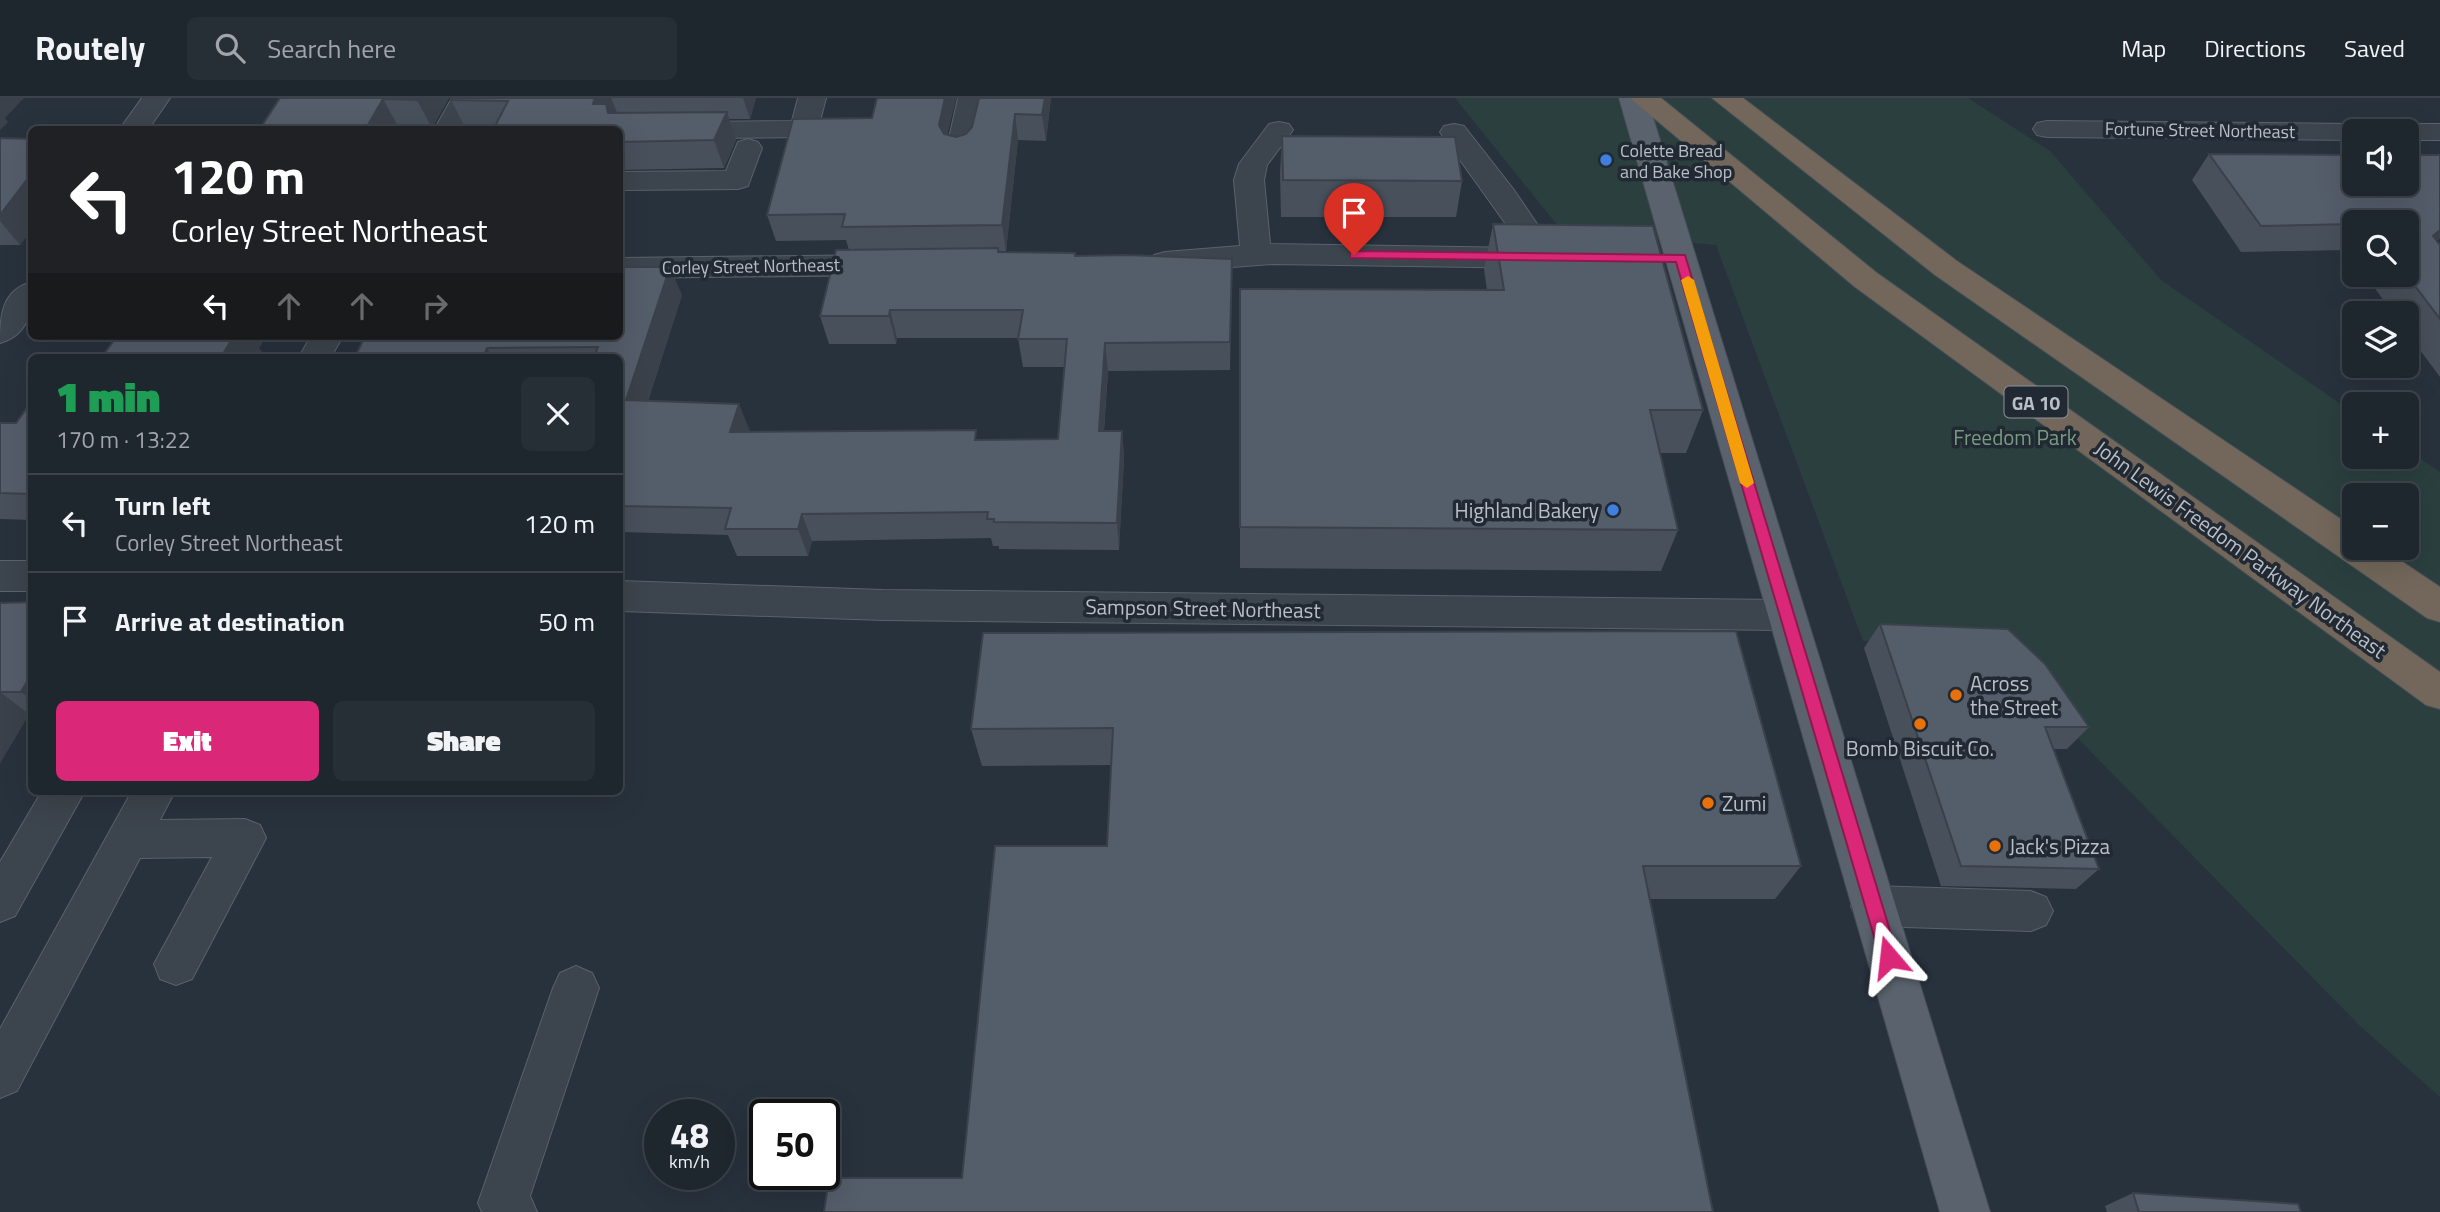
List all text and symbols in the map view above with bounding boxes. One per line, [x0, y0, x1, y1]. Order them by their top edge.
search box [187, 17, 677, 80]
text: Routely [35, 23, 145, 73]
icon: search [211, 29, 249, 67]
text: Search here [267, 29, 396, 68]
text: Map [2121, 30, 2166, 66]
text: Directions [2204, 30, 2306, 66]
text: Saved [2344, 30, 2405, 66]
street label: Fortune Street Northeast [2105, 115, 2296, 145]
map controls [2342, 119, 2419, 560]
button: sound [2342, 119, 2419, 196]
place label: Colette Bread and Bake Shop [1620, 137, 1732, 185]
text: 120 m [171, 138, 305, 213]
marker: Colette Bread and Bake Shop [1598, 152, 1614, 168]
icon: left [56, 154, 147, 245]
pin [1324, 183, 1384, 255]
icon: arrive [1335, 194, 1373, 232]
text: Corley Street Northeast [171, 206, 488, 254]
button: search [2342, 210, 2419, 287]
street label: Corley Street Northeast [662, 251, 841, 281]
icon: left [197, 287, 235, 325]
icon: ahead [270, 287, 308, 325]
icon: ahead [343, 287, 381, 325]
icon: right [416, 287, 454, 325]
button: layers [2342, 301, 2419, 378]
text: 1 min [56, 364, 160, 428]
button: close [521, 377, 595, 451]
road number: GA 10 [2004, 386, 2068, 418]
button: + [2342, 392, 2419, 469]
park label: Freedom Park [1953, 421, 2077, 453]
text: 170 m · 13:22 [56, 422, 191, 457]
street label: John Lewis Freedom Parkway Northeast [2089, 432, 2394, 666]
button: − [2342, 483, 2419, 560]
text: Turn left [115, 486, 210, 525]
place label: Highland Bakery [1455, 494, 1599, 526]
marker: Highland Bakery [1605, 502, 1621, 518]
icon: left [56, 504, 94, 542]
text: 120 m [524, 504, 595, 543]
text: Corley Street Northeast [115, 525, 343, 560]
street label: Sampson Street Northeast [1085, 590, 1322, 626]
icon: arrive [56, 602, 94, 640]
text: Arrive at destination [115, 602, 345, 641]
text: 50 m [538, 602, 595, 641]
place label: Across the Street [1970, 667, 2059, 723]
marker: Across the Street [1948, 687, 1964, 703]
button: Exit [56, 701, 319, 781]
button: Share [333, 701, 595, 781]
marker: Bomb Biscuit Co. [1912, 716, 1928, 732]
place label: Bomb Biscuit Co. [1846, 732, 1994, 764]
place label: Zumi [1722, 787, 1766, 819]
marker: Zumi [1700, 795, 1716, 811]
place label: Jack's Pizza [2009, 830, 2111, 862]
marker: Jack's Pizza [1987, 838, 2003, 854]
position arrow [1852, 920, 1926, 994]
speed limit sign: 50 [749, 1099, 840, 1190]
text: 48 [670, 1108, 709, 1162]
text: km/h [669, 1148, 710, 1175]

